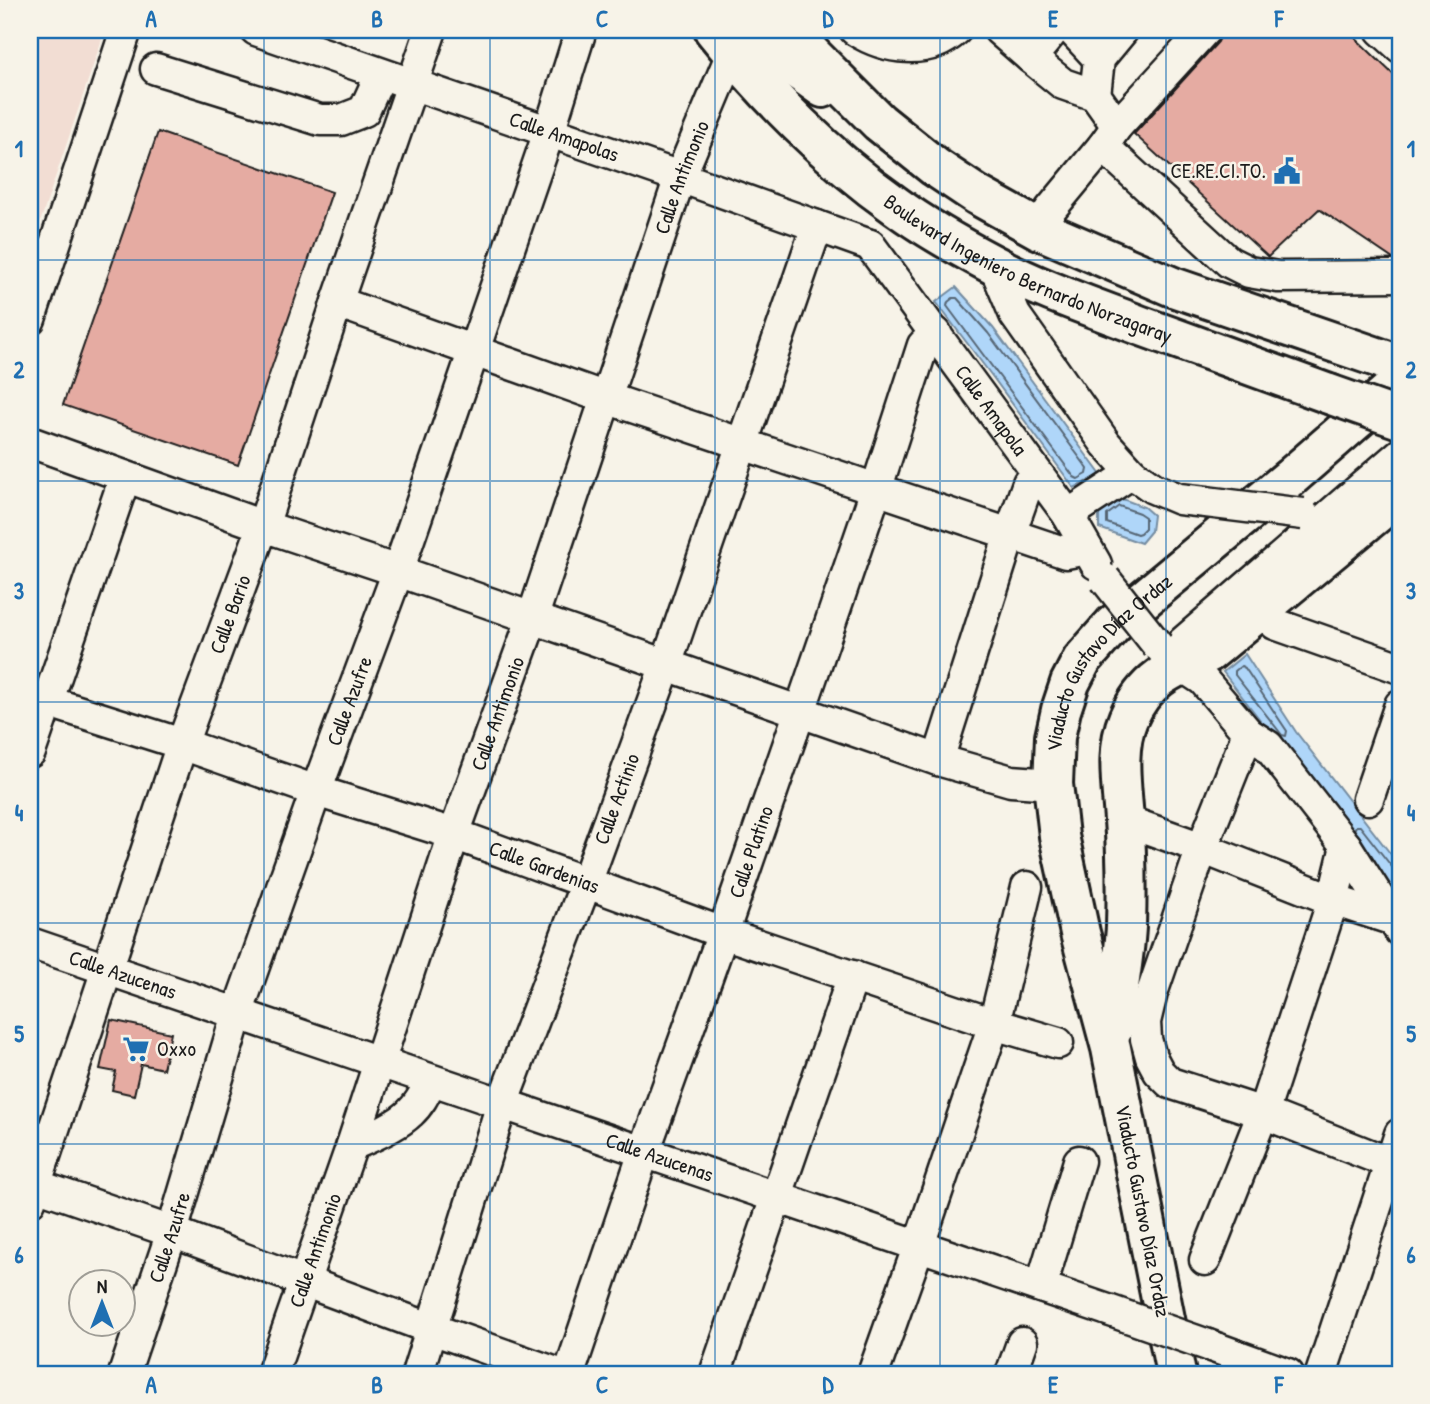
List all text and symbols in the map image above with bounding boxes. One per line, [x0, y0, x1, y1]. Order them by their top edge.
text: A [145, 3, 157, 34]
text: B [371, 3, 383, 34]
text: C [596, 3, 608, 34]
text: D [823, 3, 835, 34]
text: E [1048, 3, 1059, 34]
text: F [1274, 3, 1285, 34]
street label: Calle Amapolas [505, 104, 623, 169]
street label: Calle Antimonio [647, 116, 716, 238]
text: 1 [15, 133, 23, 164]
text: 1 [1407, 133, 1415, 164]
place label: CE.RE.CI.TO. [1170, 156, 1266, 185]
public building icon: CE.RE.CI.TO. [1272, 156, 1302, 186]
street label: Boulevard Ingeniero Bernardo Norzagaray [878, 187, 1176, 350]
text: 2 [14, 354, 25, 385]
text: 2 [1406, 354, 1417, 385]
street label: Calle Amapola [949, 359, 1035, 461]
street label: Viaducto Gustavo Díaz Ordaz [1039, 567, 1178, 752]
street label: Calle Bario [202, 571, 258, 658]
text: 3 [14, 575, 24, 606]
text: 3 [1406, 575, 1416, 606]
street label: Calle Azufre [319, 652, 379, 750]
street label: Calle Antimonio [463, 652, 531, 774]
street label: Calle Actinio [586, 749, 646, 848]
text: 4 [15, 797, 24, 828]
text: 4 [1407, 797, 1416, 828]
street label: Calle Platino [721, 802, 780, 902]
street label: Calle Gardenias [485, 833, 604, 900]
street label: Calle Azucenas [65, 942, 181, 1006]
text: 5 [14, 1018, 24, 1049]
text: 5 [1406, 1018, 1416, 1049]
supermarket icon: Oxxo [121, 1034, 151, 1064]
place label: Oxxo [157, 1034, 196, 1063]
street label: Viaducto Gustavo Díaz Ordaz [1109, 1102, 1178, 1320]
street label: Calle Azucenas [602, 1125, 717, 1189]
street label: Calle Azufre [141, 1188, 197, 1286]
street label: Calle Antimonio [281, 1189, 348, 1311]
text: 6 [14, 1239, 24, 1270]
text: 6 [1406, 1239, 1416, 1270]
north arrow [66, 1268, 136, 1338]
text: N [97, 1273, 107, 1299]
text: A [145, 1369, 157, 1400]
text: B [371, 1369, 383, 1400]
text: C [596, 1369, 608, 1400]
text: D [823, 1369, 835, 1400]
text: E [1048, 1369, 1059, 1400]
text: F [1274, 1369, 1285, 1400]

